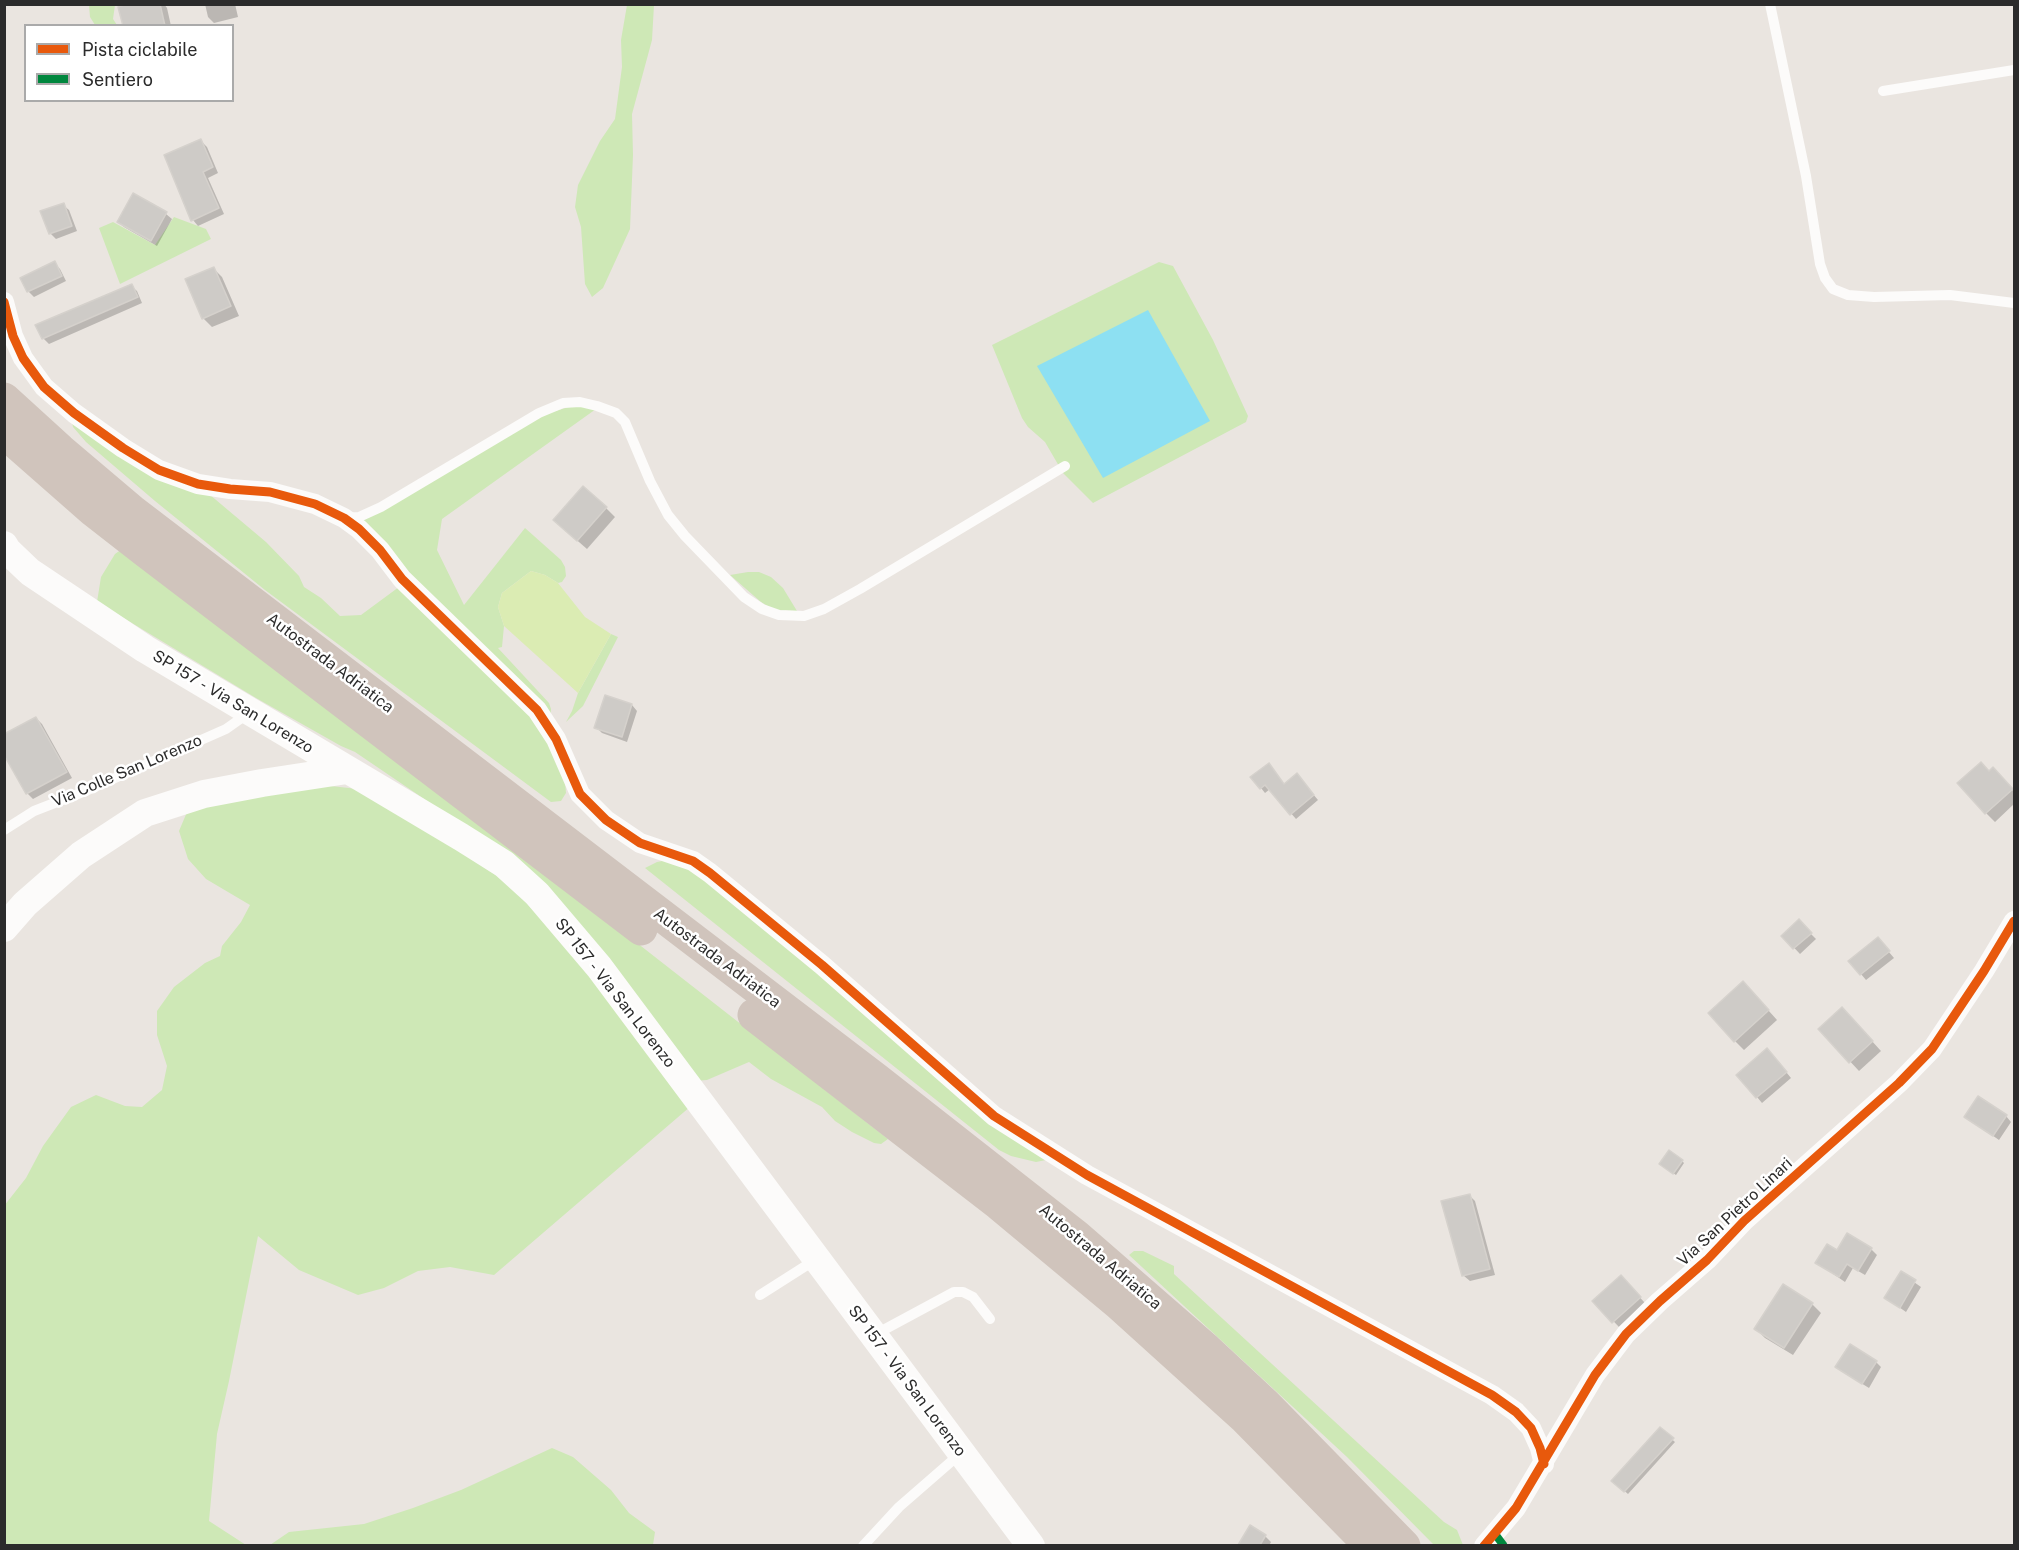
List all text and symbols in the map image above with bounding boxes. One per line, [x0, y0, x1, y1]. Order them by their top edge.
legend [24, 24, 234, 102]
text: Pista ciclabile [82, 39, 197, 60]
text: Sentiero [82, 69, 153, 90]
street label: Autostrada Adriatica [263, 609, 397, 717]
street label: SP 157 - Via San Lorenzo [149, 646, 317, 758]
street label: Via Colle San Lorenzo [49, 731, 205, 811]
street label: Autostrada Adriatica [650, 904, 784, 1012]
street label: SP 157 - Via San Lorenzo [551, 915, 679, 1071]
street label: Via San Pietro Linari [1674, 1154, 1796, 1270]
street label: Autostrada Adriatica [1035, 1200, 1165, 1314]
street label: SP 157 - Via San Lorenzo [844, 1302, 970, 1460]

